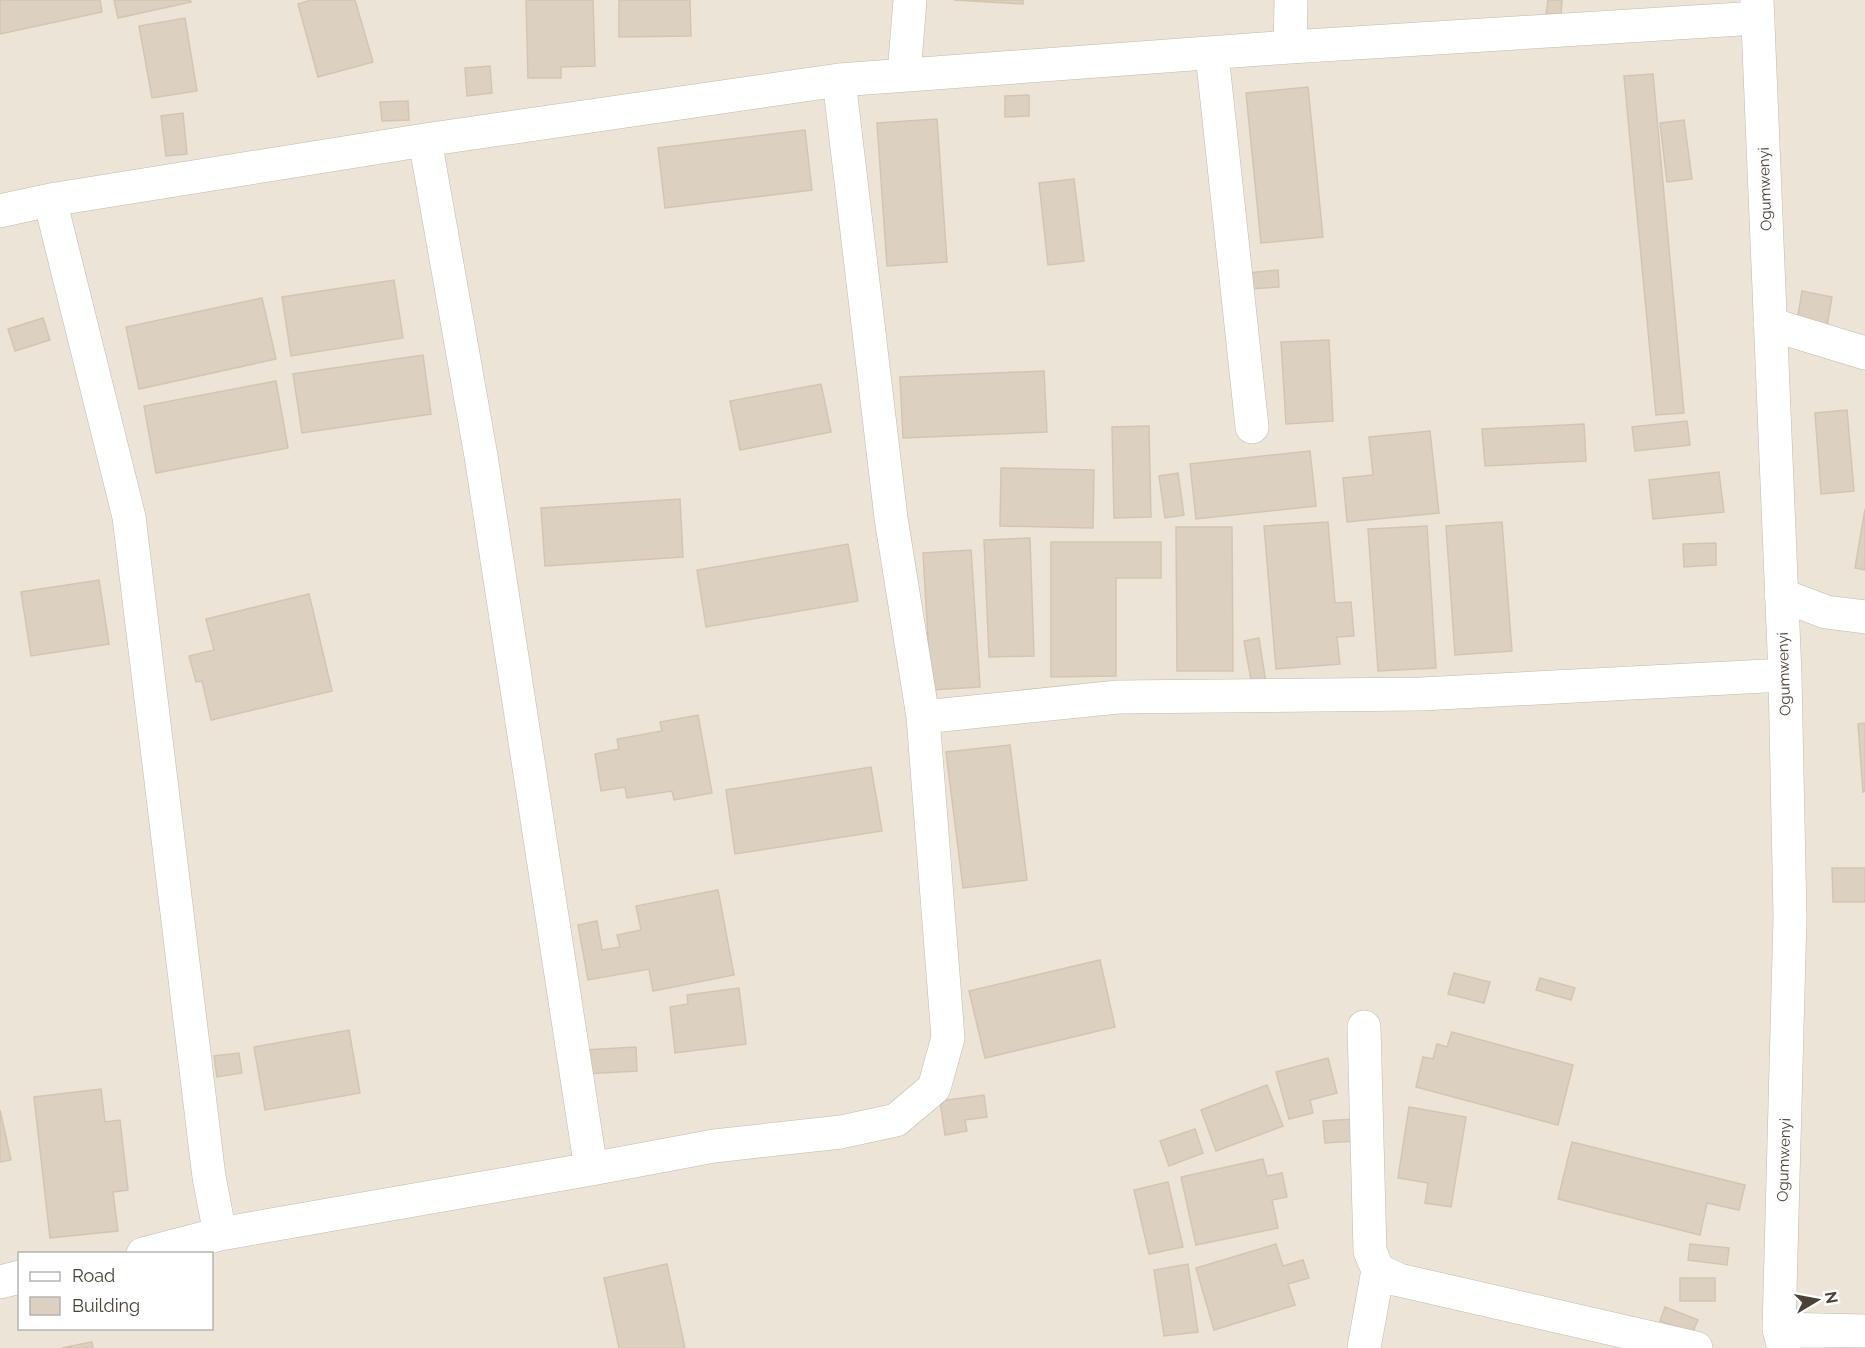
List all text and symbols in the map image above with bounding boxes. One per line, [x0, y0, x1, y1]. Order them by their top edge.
street label: Ogumwenyi [1755, 147, 1775, 231]
street label: Ogumwenyi [1774, 632, 1794, 716]
street label: Ogumwenyi [1774, 1118, 1794, 1202]
legend [18, 1252, 213, 1330]
text: Road [72, 1265, 115, 1286]
north arrow [1787, 1270, 1847, 1330]
text: N [1821, 1290, 1842, 1305]
text: Building [72, 1295, 140, 1316]

